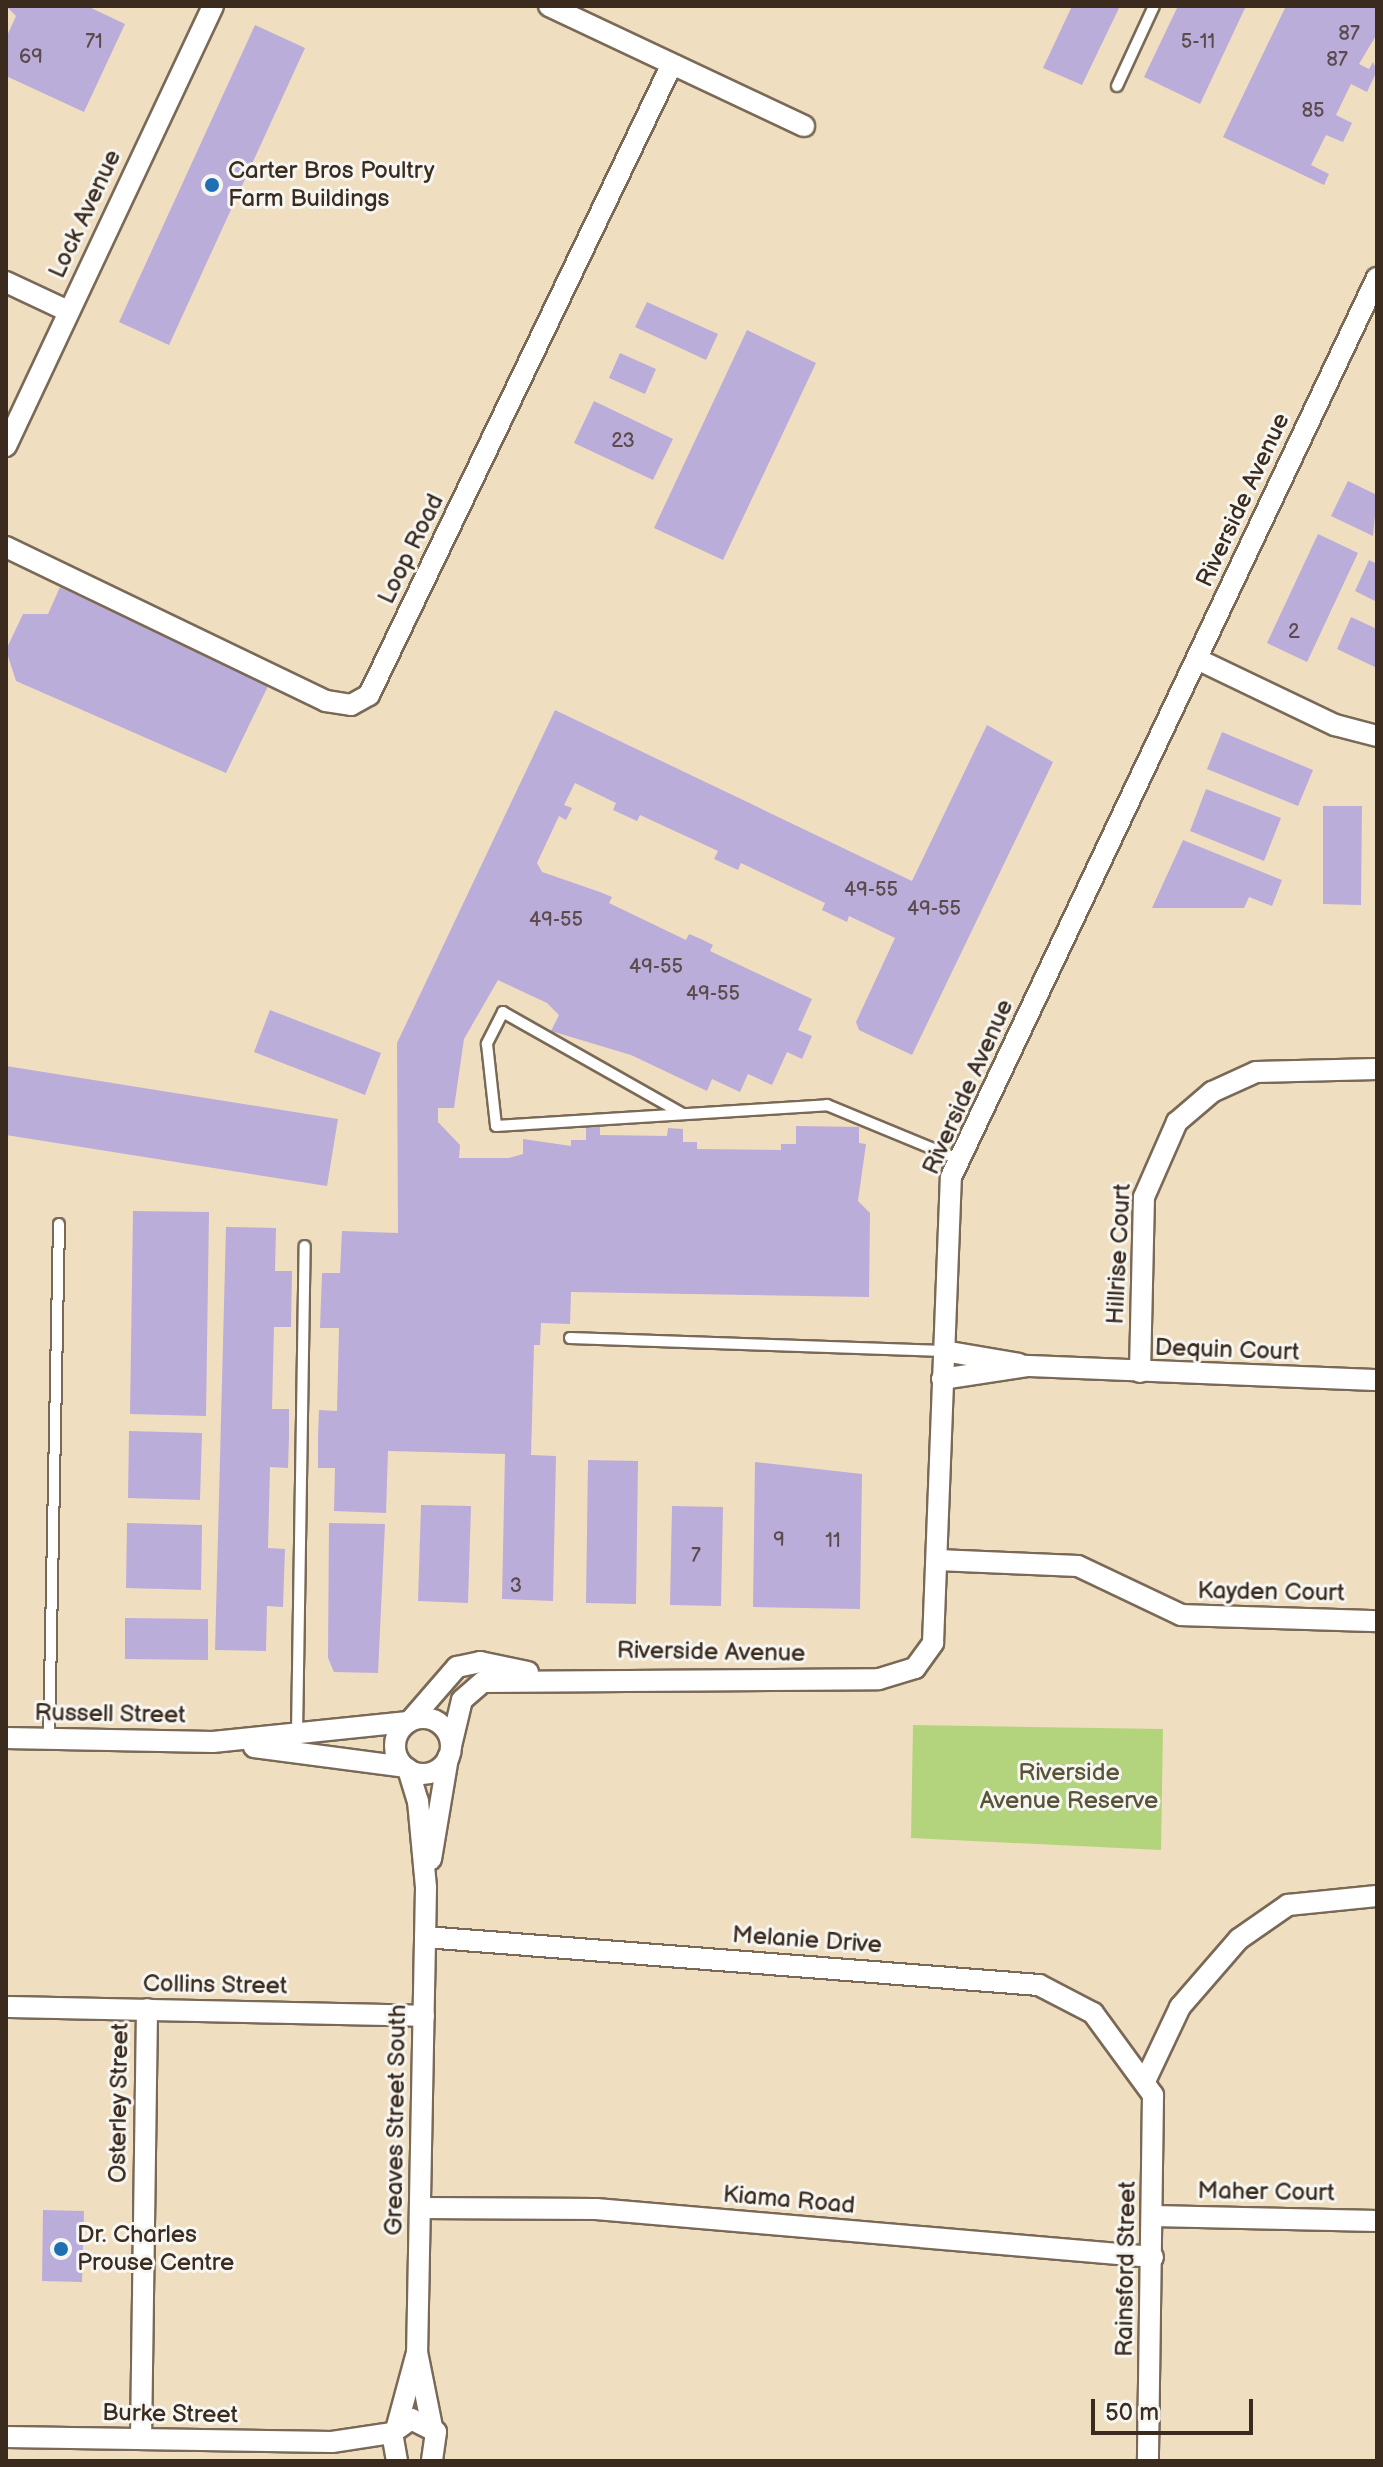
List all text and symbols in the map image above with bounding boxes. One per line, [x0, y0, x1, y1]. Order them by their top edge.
house number: 87 [1338, 22, 1360, 46]
house number: 71 [85, 30, 103, 54]
house number: 5-11 [1181, 30, 1215, 54]
house number: 69 [19, 45, 43, 69]
house number: 87 [1326, 48, 1348, 72]
house number: 85 [1301, 99, 1325, 123]
street label: Lock Avenue [43, 145, 127, 283]
place label: Carter Bros Poultry Farm Buildings [228, 157, 435, 213]
marker: Carter Bros Poultry Farm Buildings [203, 176, 221, 194]
street label: Riverside Avenue [1190, 408, 1296, 592]
house number: 23 [611, 429, 635, 453]
street label: Loop Road [372, 489, 450, 609]
house number: 2 [1288, 620, 1300, 644]
house number: 49-55 [844, 878, 898, 902]
house number: 49-55 [907, 897, 961, 921]
house number: 49-55 [529, 908, 583, 932]
house number: 49-55 [629, 955, 683, 979]
house number: 49-55 [686, 982, 740, 1006]
street label: Riverside Avenue [917, 995, 1019, 1179]
street label: Hillrise Court [1101, 1183, 1137, 1325]
street label: Dequin Court [1154, 1333, 1300, 1367]
house number: 9 [773, 1528, 785, 1552]
house number: 11 [825, 1529, 841, 1553]
house number: 7 [691, 1544, 701, 1568]
house number: 3 [510, 1574, 522, 1598]
street label: Kayden Court [1197, 1576, 1345, 1608]
street label: Riverside Avenue [617, 1636, 805, 1668]
street label: Russell Street [34, 1698, 186, 1730]
park label: Riverside Avenue Reserve [980, 1759, 1158, 1815]
street label: Melanie Drive [731, 1920, 883, 1960]
street label: Collins Street [142, 1969, 288, 2001]
street label: Greaves Street South [380, 2004, 412, 2236]
street label: Osterley Street [103, 2022, 135, 2184]
street label: Maher Court [1197, 2176, 1335, 2208]
street label: Kiama Road [722, 2180, 856, 2220]
street label: Rainsford Street [1110, 2181, 1142, 2357]
place label: Dr. Charles Prouse Centre [77, 2221, 234, 2277]
marker: Dr. Charles Prouse Centre [52, 2240, 70, 2258]
scale bar [1095, 2383, 1257, 2433]
street label: Burke Street [102, 2398, 238, 2430]
text: 50 m [1105, 2398, 1159, 2427]

